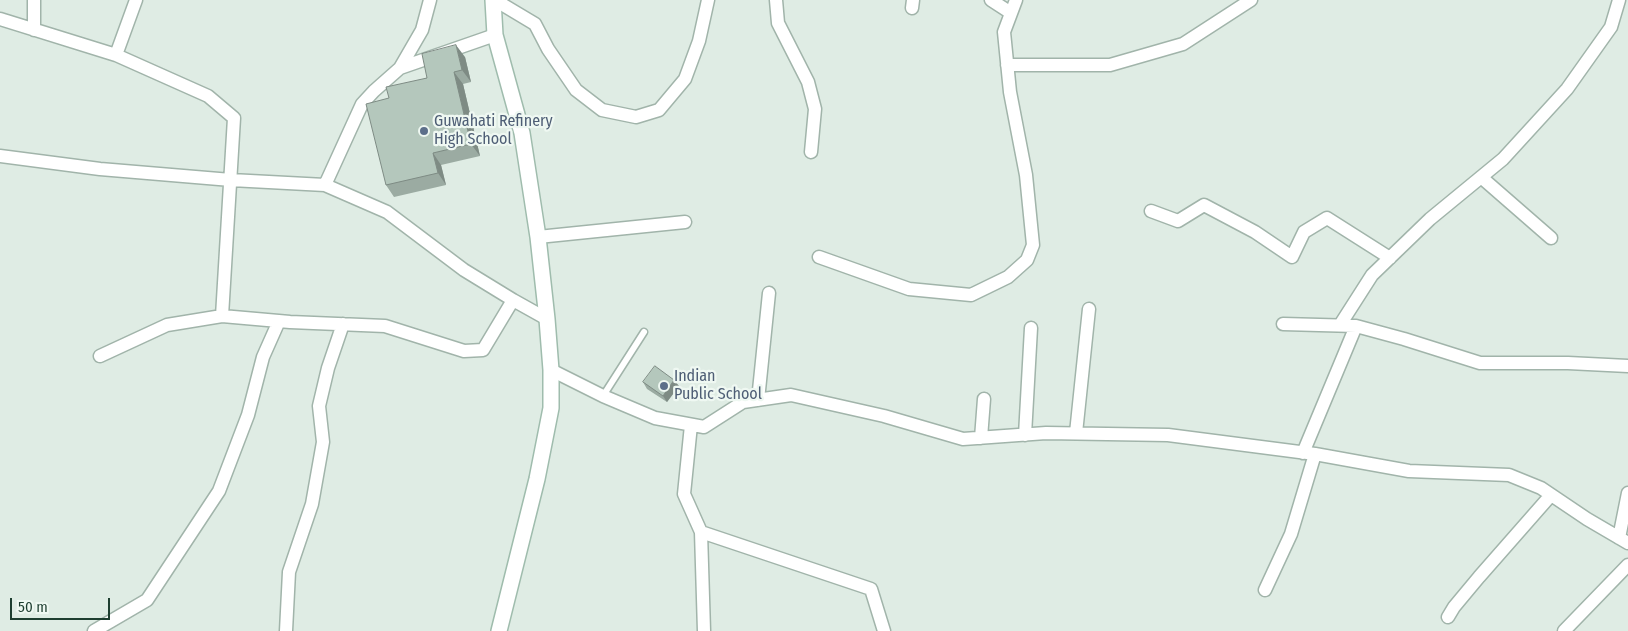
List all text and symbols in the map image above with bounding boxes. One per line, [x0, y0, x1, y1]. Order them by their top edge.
place label: Guwahati Refinery High School [434, 112, 553, 150]
marker: Guwahati Refinery High School [418, 125, 430, 137]
place label: Indian Public School [674, 367, 762, 405]
marker: Indian Public School [658, 380, 670, 392]
scale bar [12, 588, 112, 620]
text: 50 m [18, 598, 48, 616]

